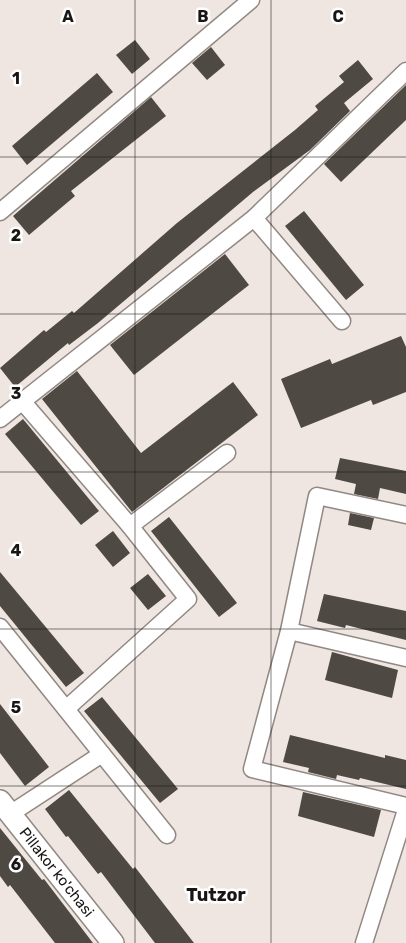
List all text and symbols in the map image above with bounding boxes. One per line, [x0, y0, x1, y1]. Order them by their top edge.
text: A [62, 7, 74, 26]
text: B [197, 7, 209, 26]
text: C [332, 7, 344, 26]
text: 1 [12, 69, 20, 88]
text: 2 [11, 226, 21, 245]
text: 3 [11, 384, 21, 403]
text: 4 [11, 541, 22, 560]
text: 5 [11, 698, 21, 717]
street label: Pillakor ko'chasi [16, 824, 98, 921]
text: 6 [11, 855, 21, 874]
district label: Tutzor [186, 884, 246, 906]

